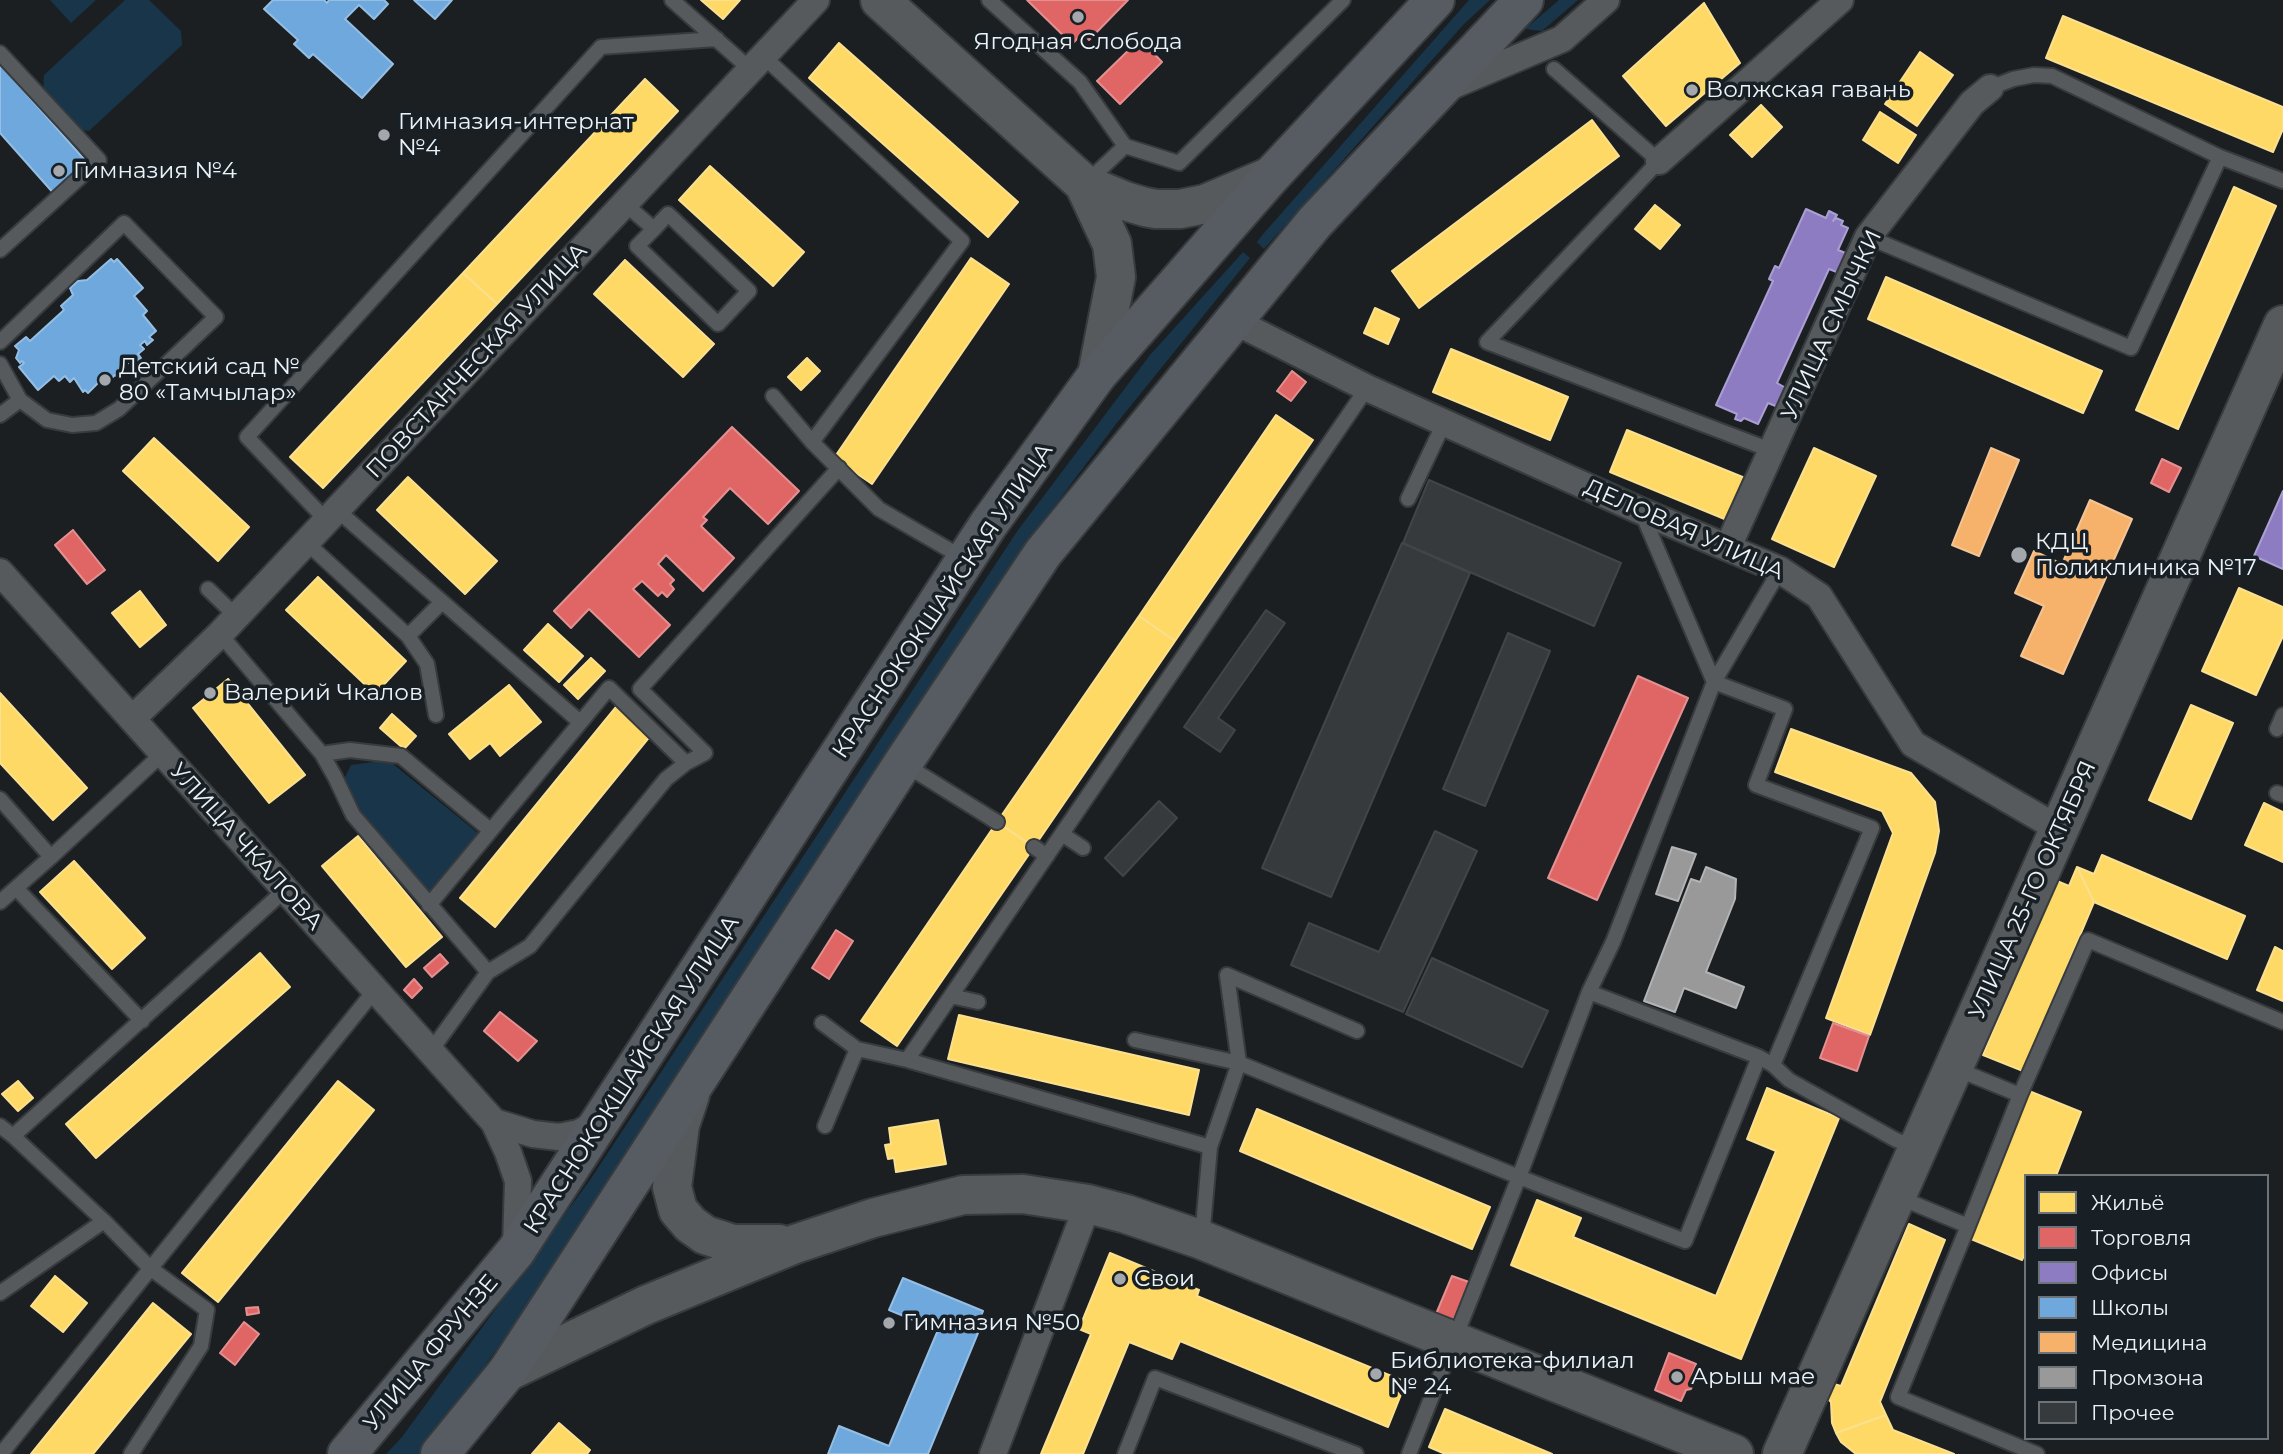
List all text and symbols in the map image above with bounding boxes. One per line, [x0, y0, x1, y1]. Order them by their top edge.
marker: Ягодная Слобода [1070, 9, 1086, 25]
place label: Ягодная Слобода [974, 28, 1182, 56]
place label: Волжская гавань [1706, 76, 1911, 104]
marker: Волжская гавань [1684, 82, 1700, 98]
place label: Гимназия-интернат №4 [398, 108, 634, 162]
marker: Гимназия-интернат №4 [376, 127, 392, 143]
place label: Гимназия №4 [73, 157, 237, 185]
marker: Гимназия №4 [51, 163, 67, 179]
street label: УЛИЦА СМЫЧКИ [1776, 226, 1888, 424]
street label: ПОВСТАНЧЕСКАЯ УЛИЦА [361, 238, 593, 484]
place label: Детский сад № 80 «Тамчылар» [119, 353, 300, 407]
marker: Детский сад № 80 «Тамчылар» [97, 372, 113, 388]
street label: КРАСНОКОКШАЙСКАЯ УЛИЦА [827, 438, 1059, 764]
street label: ДЕЛОВАЯ УЛИЦА [1580, 474, 1788, 586]
place label: КДЦ Поликлиника №17 [2035, 528, 2257, 582]
marker: КДЦ Поликлиника №17 [2009, 545, 2029, 565]
place label: Валерий Чкалов [224, 679, 423, 707]
marker: Валерий Чкалов [202, 685, 218, 701]
street label: УЛИЦА 25-ГО ОКТЯБРЯ [1964, 757, 2102, 1023]
street label: УЛИЦА ЧКАЛОВА [164, 758, 328, 936]
street label: КРАСНОКОКШАЙСКАЯ УЛИЦА [519, 911, 745, 1239]
legend [2024, 1174, 2269, 1440]
text: Жильё [2091, 1190, 2165, 1215]
text: Торговля [2091, 1225, 2192, 1250]
text: Офисы [2091, 1260, 2168, 1285]
place label: Свои [1134, 1265, 1195, 1293]
street label: УЛИЦА ФРУНЗЕ [358, 1270, 504, 1436]
marker: Свои [1112, 1271, 1128, 1287]
text: Школы [2091, 1295, 2169, 1320]
place label: Гимназия №50 [903, 1309, 1080, 1337]
marker: Гимназия №50 [881, 1315, 897, 1331]
text: Медицина [2091, 1330, 2207, 1355]
place label: Библиотека-филиал № 24 [1390, 1347, 1634, 1401]
place label: Арыш мае [1691, 1363, 1815, 1391]
text: Промзона [2091, 1365, 2204, 1390]
marker: Библиотека-филиал № 24 [1368, 1366, 1384, 1382]
marker: Арыш мае [1669, 1369, 1685, 1385]
text: Прочее [2091, 1400, 2175, 1425]

